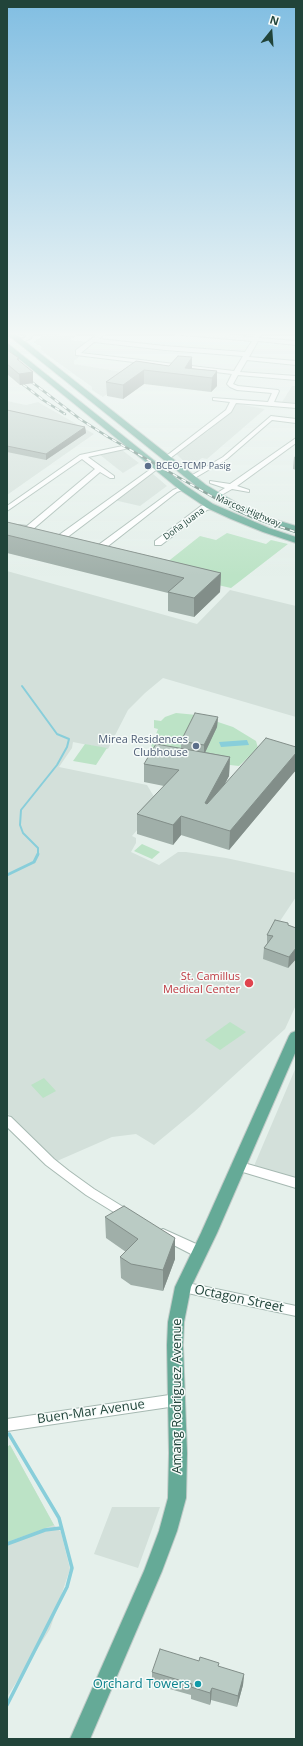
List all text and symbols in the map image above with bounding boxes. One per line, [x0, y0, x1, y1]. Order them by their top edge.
north arrow [251, 12, 291, 52]
text: N [268, 12, 281, 29]
marker: BCEO-TCMP Pasig [143, 461, 153, 471]
place label: BCEO-TCMP Pasig [156, 461, 231, 471]
street label: Marcos Highway [214, 493, 282, 529]
street label: Doña Juana [161, 505, 207, 543]
place label: Mirea Residences Clubhouse [98, 733, 188, 759]
marker: Mirea Residences Clubhouse [191, 741, 201, 751]
place label: St. Camillus Medical Center [163, 970, 240, 996]
marker: St. Camillus Medical Center [243, 977, 255, 989]
street label: Octagon Street [193, 1282, 285, 1316]
street label: Amang Rodriguez Avenue [169, 1318, 185, 1474]
street label: Buen-Mar Avenue [36, 1397, 146, 1427]
place label: Orchard Towers [93, 1676, 190, 1692]
marker: Orchard Towers [193, 1679, 203, 1689]

